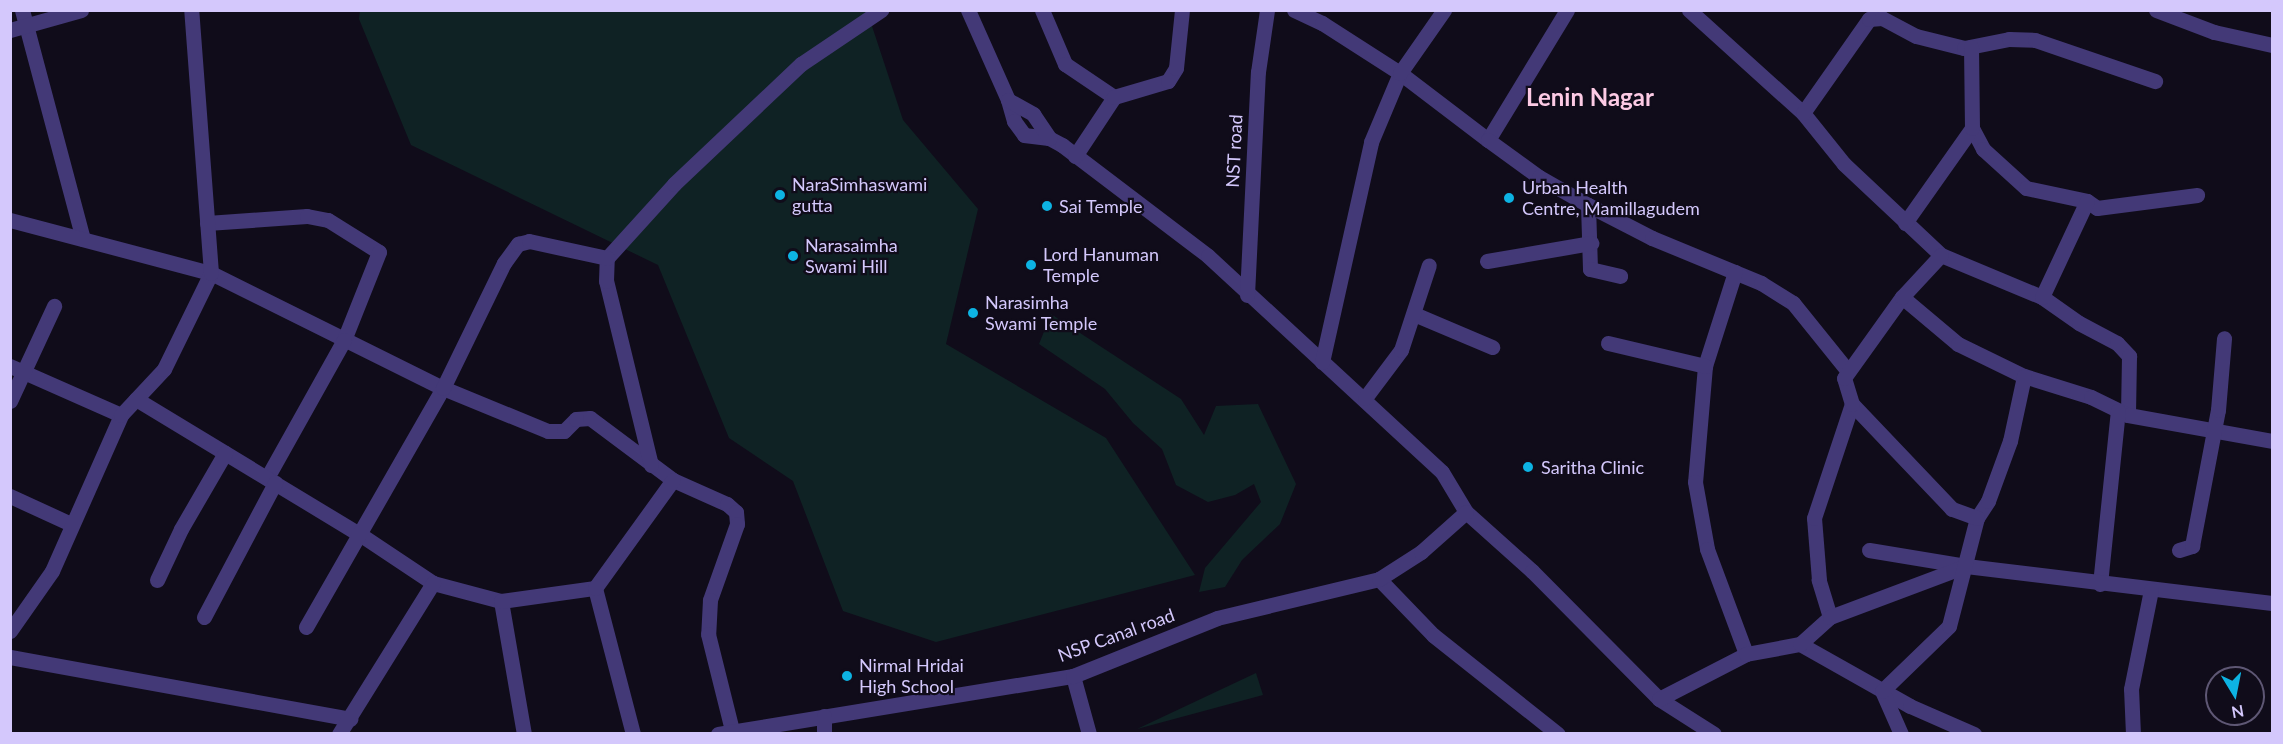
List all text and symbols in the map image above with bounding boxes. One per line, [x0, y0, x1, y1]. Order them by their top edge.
district label: Lenin Nagar [1526, 83, 1654, 111]
street label: NST road [1221, 113, 1247, 189]
place label: NaraSimhaswami gutta [792, 174, 927, 216]
place label: Urban Health Centre, Mamillagudem [1522, 177, 1700, 219]
marker: NaraSimhaswami gutta [773, 188, 787, 202]
marker: Urban Health Centre, Mamillagudem [1500, 189, 1518, 207]
place label: Sai Temple [1059, 195, 1143, 217]
marker: Sai Temple [1040, 199, 1054, 213]
place label: Narasaimha Swami Hill [805, 235, 898, 278]
place label: Lord Hanuman Temple [1043, 244, 1159, 286]
marker: Narasaimha Swami Hill [786, 249, 800, 263]
marker: Lord Hanuman Temple [1024, 258, 1038, 272]
place label: Narasimha Swami Temple [985, 292, 1098, 334]
marker: Narasimha Swami Temple [966, 306, 980, 320]
place label: Saritha Clinic [1541, 456, 1644, 478]
marker: Saritha Clinic [1519, 458, 1537, 476]
street label: NSP Canal road [1054, 604, 1178, 666]
place label: Nirmal Hridai High School [859, 655, 964, 698]
north arrow [2205, 666, 2265, 726]
marker: Nirmal Hridai High School [840, 669, 854, 683]
text: N [2230, 702, 2246, 723]

